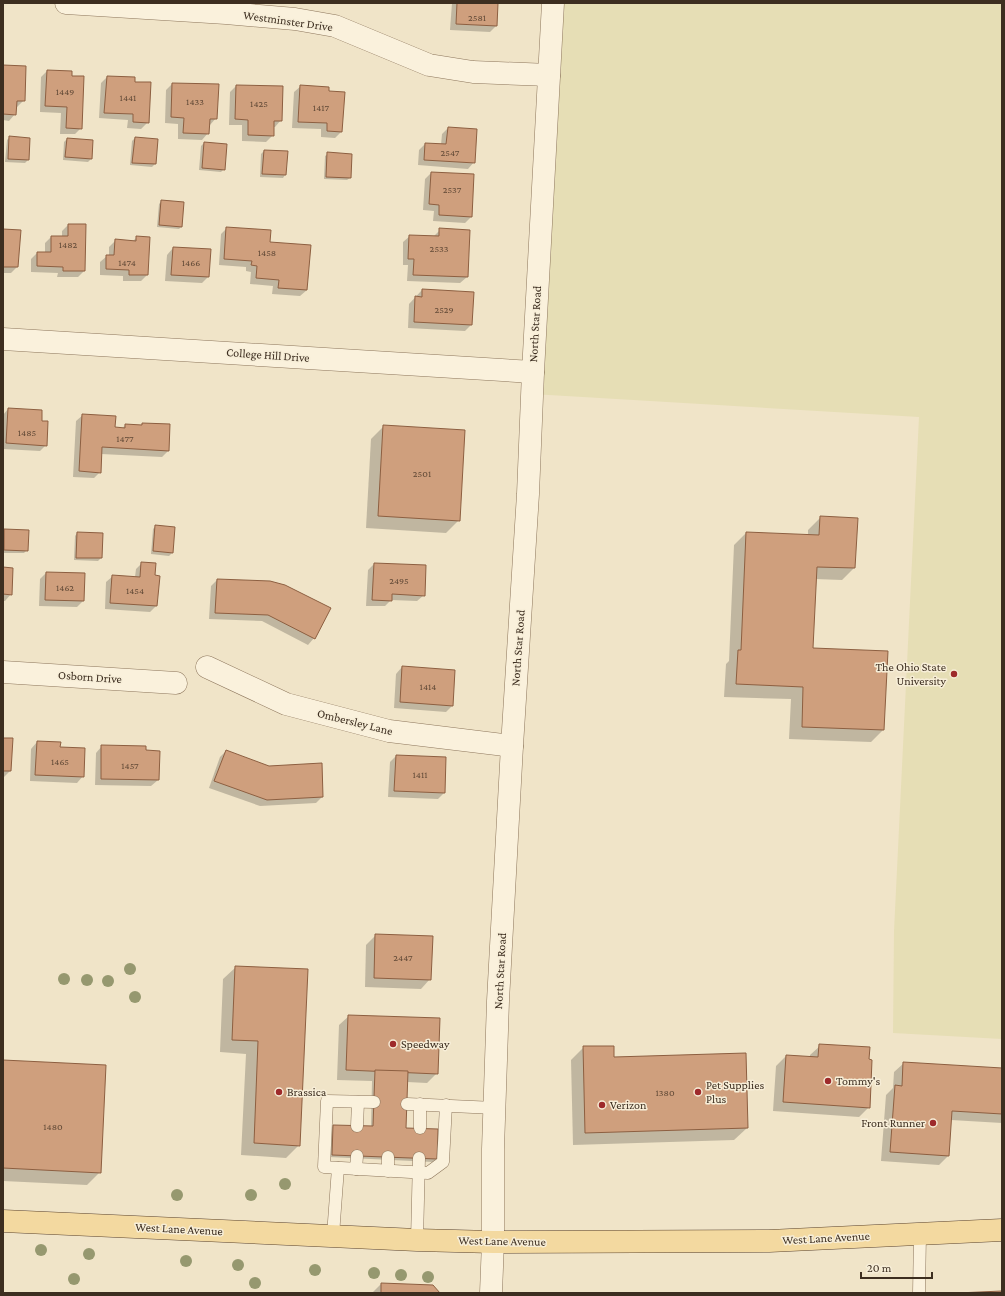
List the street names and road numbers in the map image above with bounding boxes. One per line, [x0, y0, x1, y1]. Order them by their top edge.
street label: Westminster Drive [242, 8, 334, 34]
street label: North Star Road [526, 285, 544, 363]
street label: College Hill Drive [226, 345, 310, 365]
street label: North Star Road [508, 609, 528, 687]
street label: Osborn Drive [58, 668, 122, 686]
street label: Ombersley Lane [316, 706, 394, 738]
street label: North Star Road [491, 932, 509, 1010]
street label: West Lane Avenue [135, 1220, 223, 1238]
street label: West Lane Avenue [782, 1229, 870, 1247]
street label: West Lane Avenue [458, 1233, 546, 1249]

